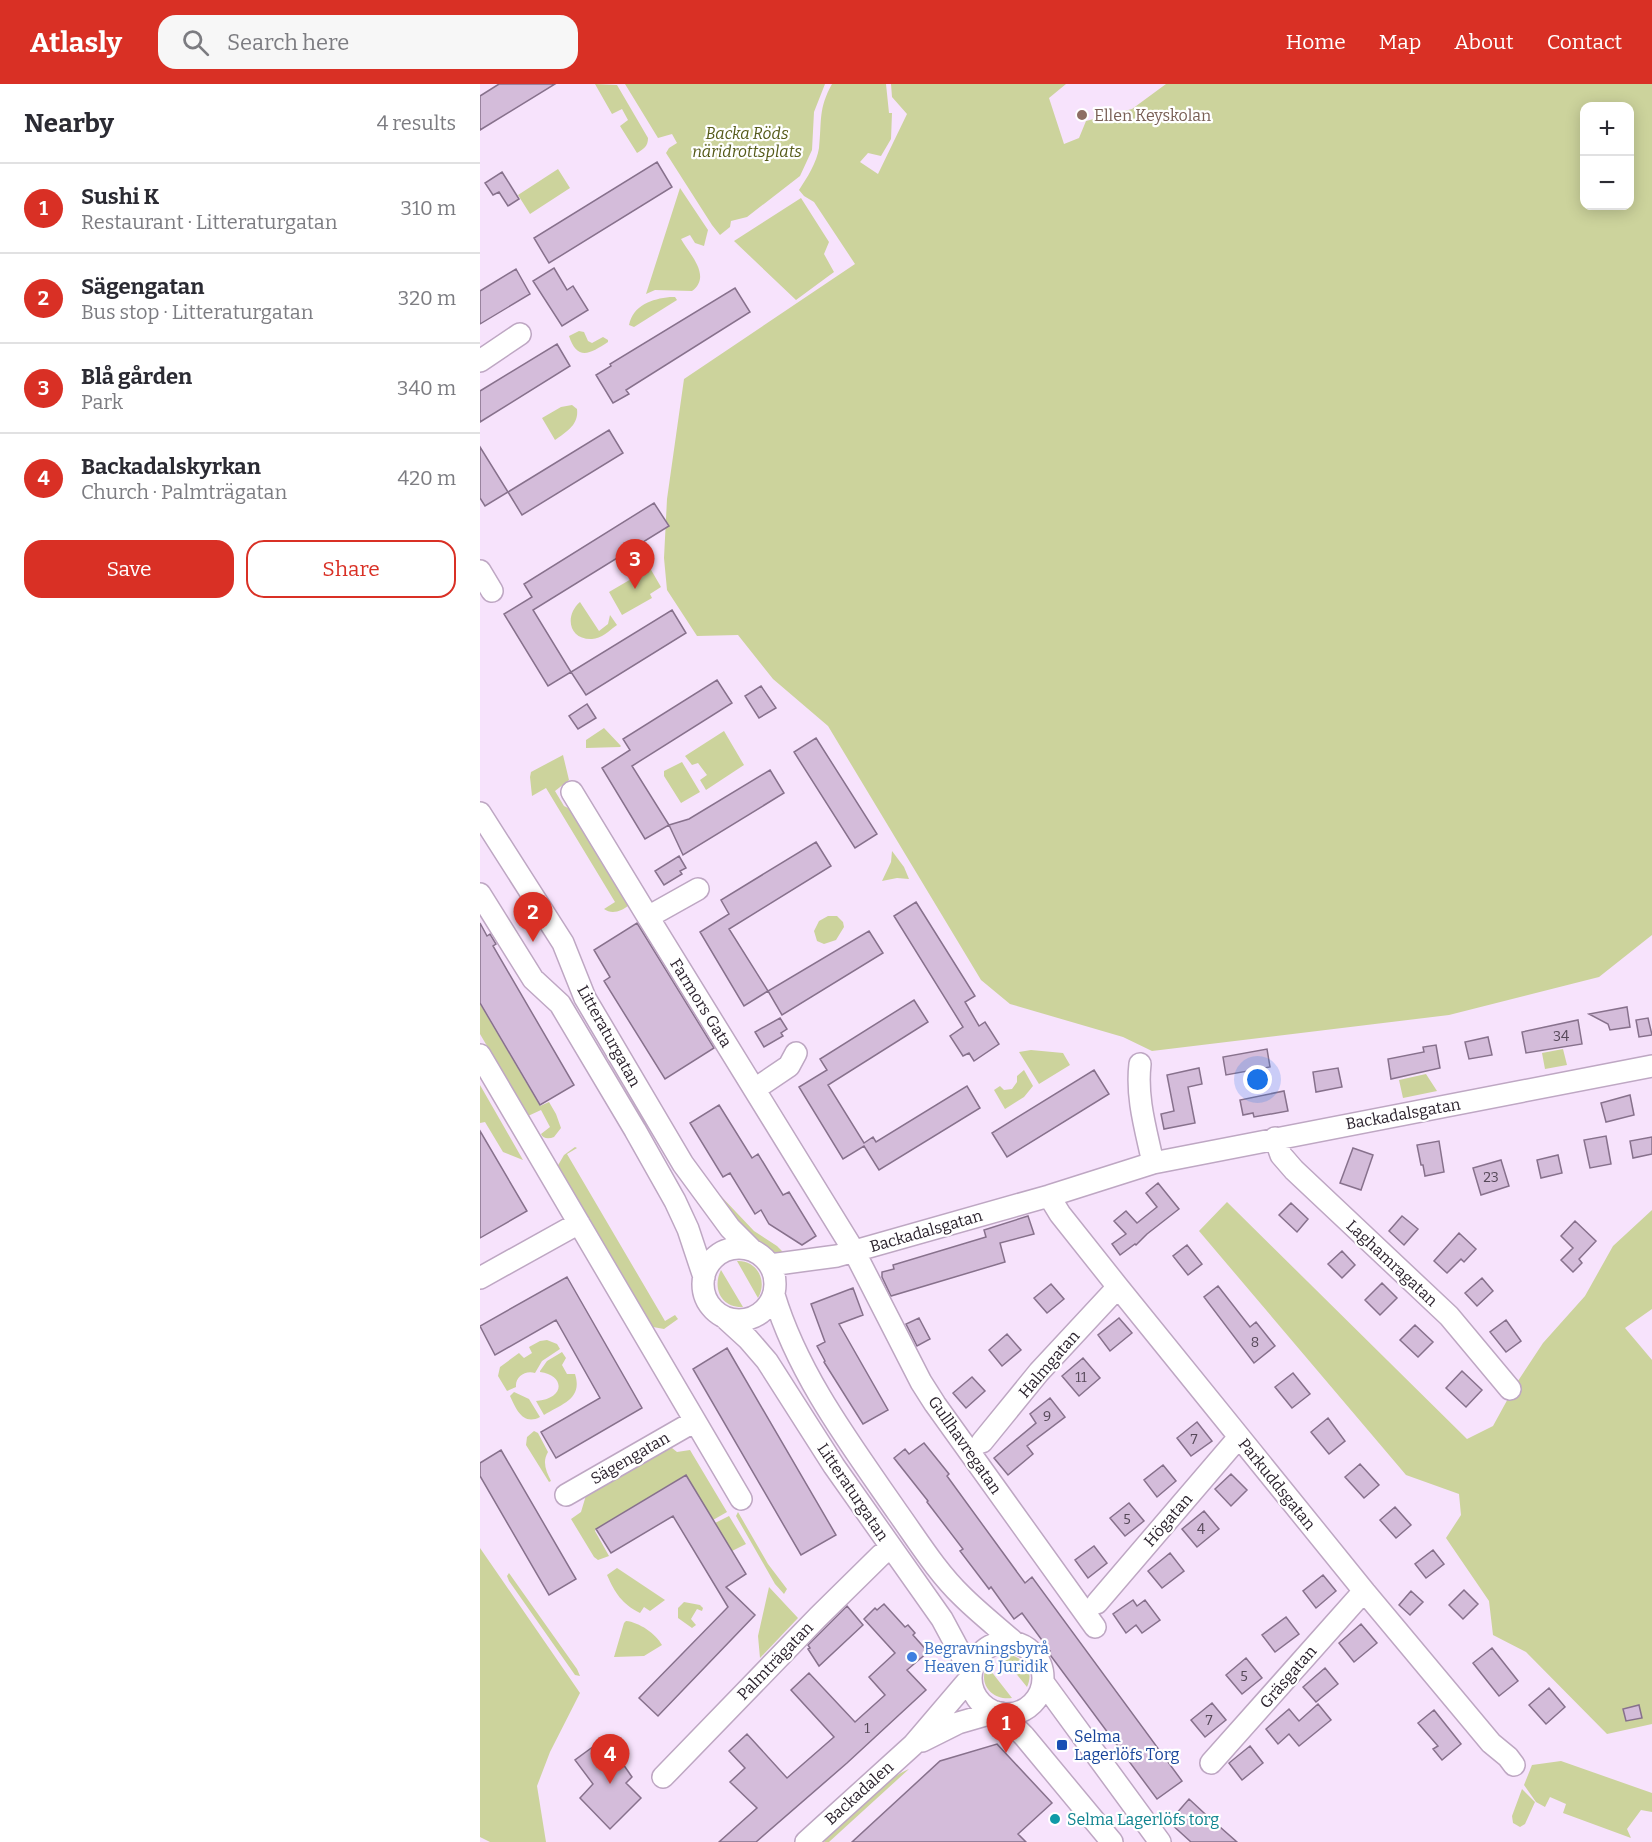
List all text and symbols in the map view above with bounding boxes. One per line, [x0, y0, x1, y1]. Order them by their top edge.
search box [158, 15, 578, 69]
text: Atlasly [30, 26, 122, 59]
icon: search [179, 26, 212, 59]
text: Search here [227, 29, 349, 56]
text: Home [1286, 29, 1346, 55]
text: Map [1379, 29, 1421, 55]
text: About [1454, 29, 1514, 55]
text: Contact [1547, 29, 1622, 55]
map controls [1580, 102, 1634, 210]
button: + [1580, 102, 1634, 156]
place label: Ellen Keyskolan [1094, 106, 1211, 125]
text: Nearby [24, 108, 114, 139]
marker: Ellen Keyskolan [1075, 108, 1089, 122]
text: 4 results [377, 111, 456, 135]
park label: Backa Röds näridrottsplats [692, 124, 802, 161]
button: − [1580, 156, 1634, 210]
text: Sushi K [81, 183, 159, 210]
text: 1 [39, 196, 48, 220]
text: 310 m [401, 196, 456, 220]
text: Restaurant · Litteraturgatan [81, 210, 337, 234]
text: Sägengatan [81, 273, 204, 300]
text: 2 [38, 286, 49, 310]
text: 320 m [398, 286, 456, 310]
text: Bus stop · Litteraturgatan [81, 300, 313, 324]
text: Blå gården [81, 363, 192, 390]
text: 3 [38, 376, 49, 400]
text: 340 m [397, 376, 456, 400]
text: Park [81, 390, 123, 414]
text: Backadalskyrkan [81, 453, 261, 480]
text: 4 [37, 466, 50, 490]
text: 420 m [398, 466, 456, 490]
text: Church · Palmträgatan [81, 480, 287, 504]
button: Save [24, 540, 234, 598]
button: Share [246, 540, 456, 598]
pin: 3 [616, 540, 654, 589]
pin: 2 [514, 892, 552, 942]
street label: Farmors Gata [666, 955, 736, 1051]
street label: Litteraturgatan [573, 982, 645, 1090]
house number: 34 [1553, 1028, 1569, 1045]
your location [1243, 1065, 1272, 1094]
street label: Backadalsgatan [1344, 1095, 1462, 1133]
house number: 23 [1483, 1169, 1499, 1186]
street label: Backadalsgatan [867, 1206, 985, 1256]
street label: Laghamragatan [1343, 1216, 1441, 1310]
street label: Halmgatan [1015, 1326, 1083, 1402]
house number: 8 [1251, 1334, 1259, 1351]
house number: 11 [1075, 1369, 1087, 1386]
street label: Gullhavregatan [924, 1393, 1006, 1497]
house number: 9 [1043, 1408, 1051, 1425]
street label: Sägengatan [587, 1428, 673, 1488]
house number: 7 [1190, 1431, 1198, 1448]
street label: Parkuddsgatan [1234, 1434, 1320, 1534]
street label: Litteraturgatan [813, 1440, 893, 1544]
street label: Högatan [1140, 1490, 1196, 1550]
house number: 5 [1123, 1511, 1131, 1528]
house number: 4 [1197, 1521, 1205, 1538]
street label: Palmträgatan [733, 1618, 817, 1704]
place label: Begravningsbyrå Heaven & Juridik [924, 1639, 1049, 1676]
street label: Gräsgatan [1256, 1642, 1320, 1712]
marker: Begravningsbyrå Heaven & Juridik [905, 1650, 919, 1664]
house number: 5 [1240, 1668, 1248, 1685]
pin: 1 [986, 1704, 1026, 1753]
house number: 7 [1205, 1712, 1213, 1729]
house number: 1 [864, 1720, 870, 1737]
place label: Selma Lagerlöfs Torg [1074, 1727, 1179, 1764]
pin: 4 [590, 1734, 630, 1784]
marker: Selma Lagerlöfs Torg [1055, 1738, 1069, 1752]
street label: Backadalen [821, 1757, 897, 1829]
place label: Selma Lagerlöfs torg [1067, 1810, 1219, 1829]
marker: Selma Lagerlöfs torg [1048, 1812, 1062, 1826]

